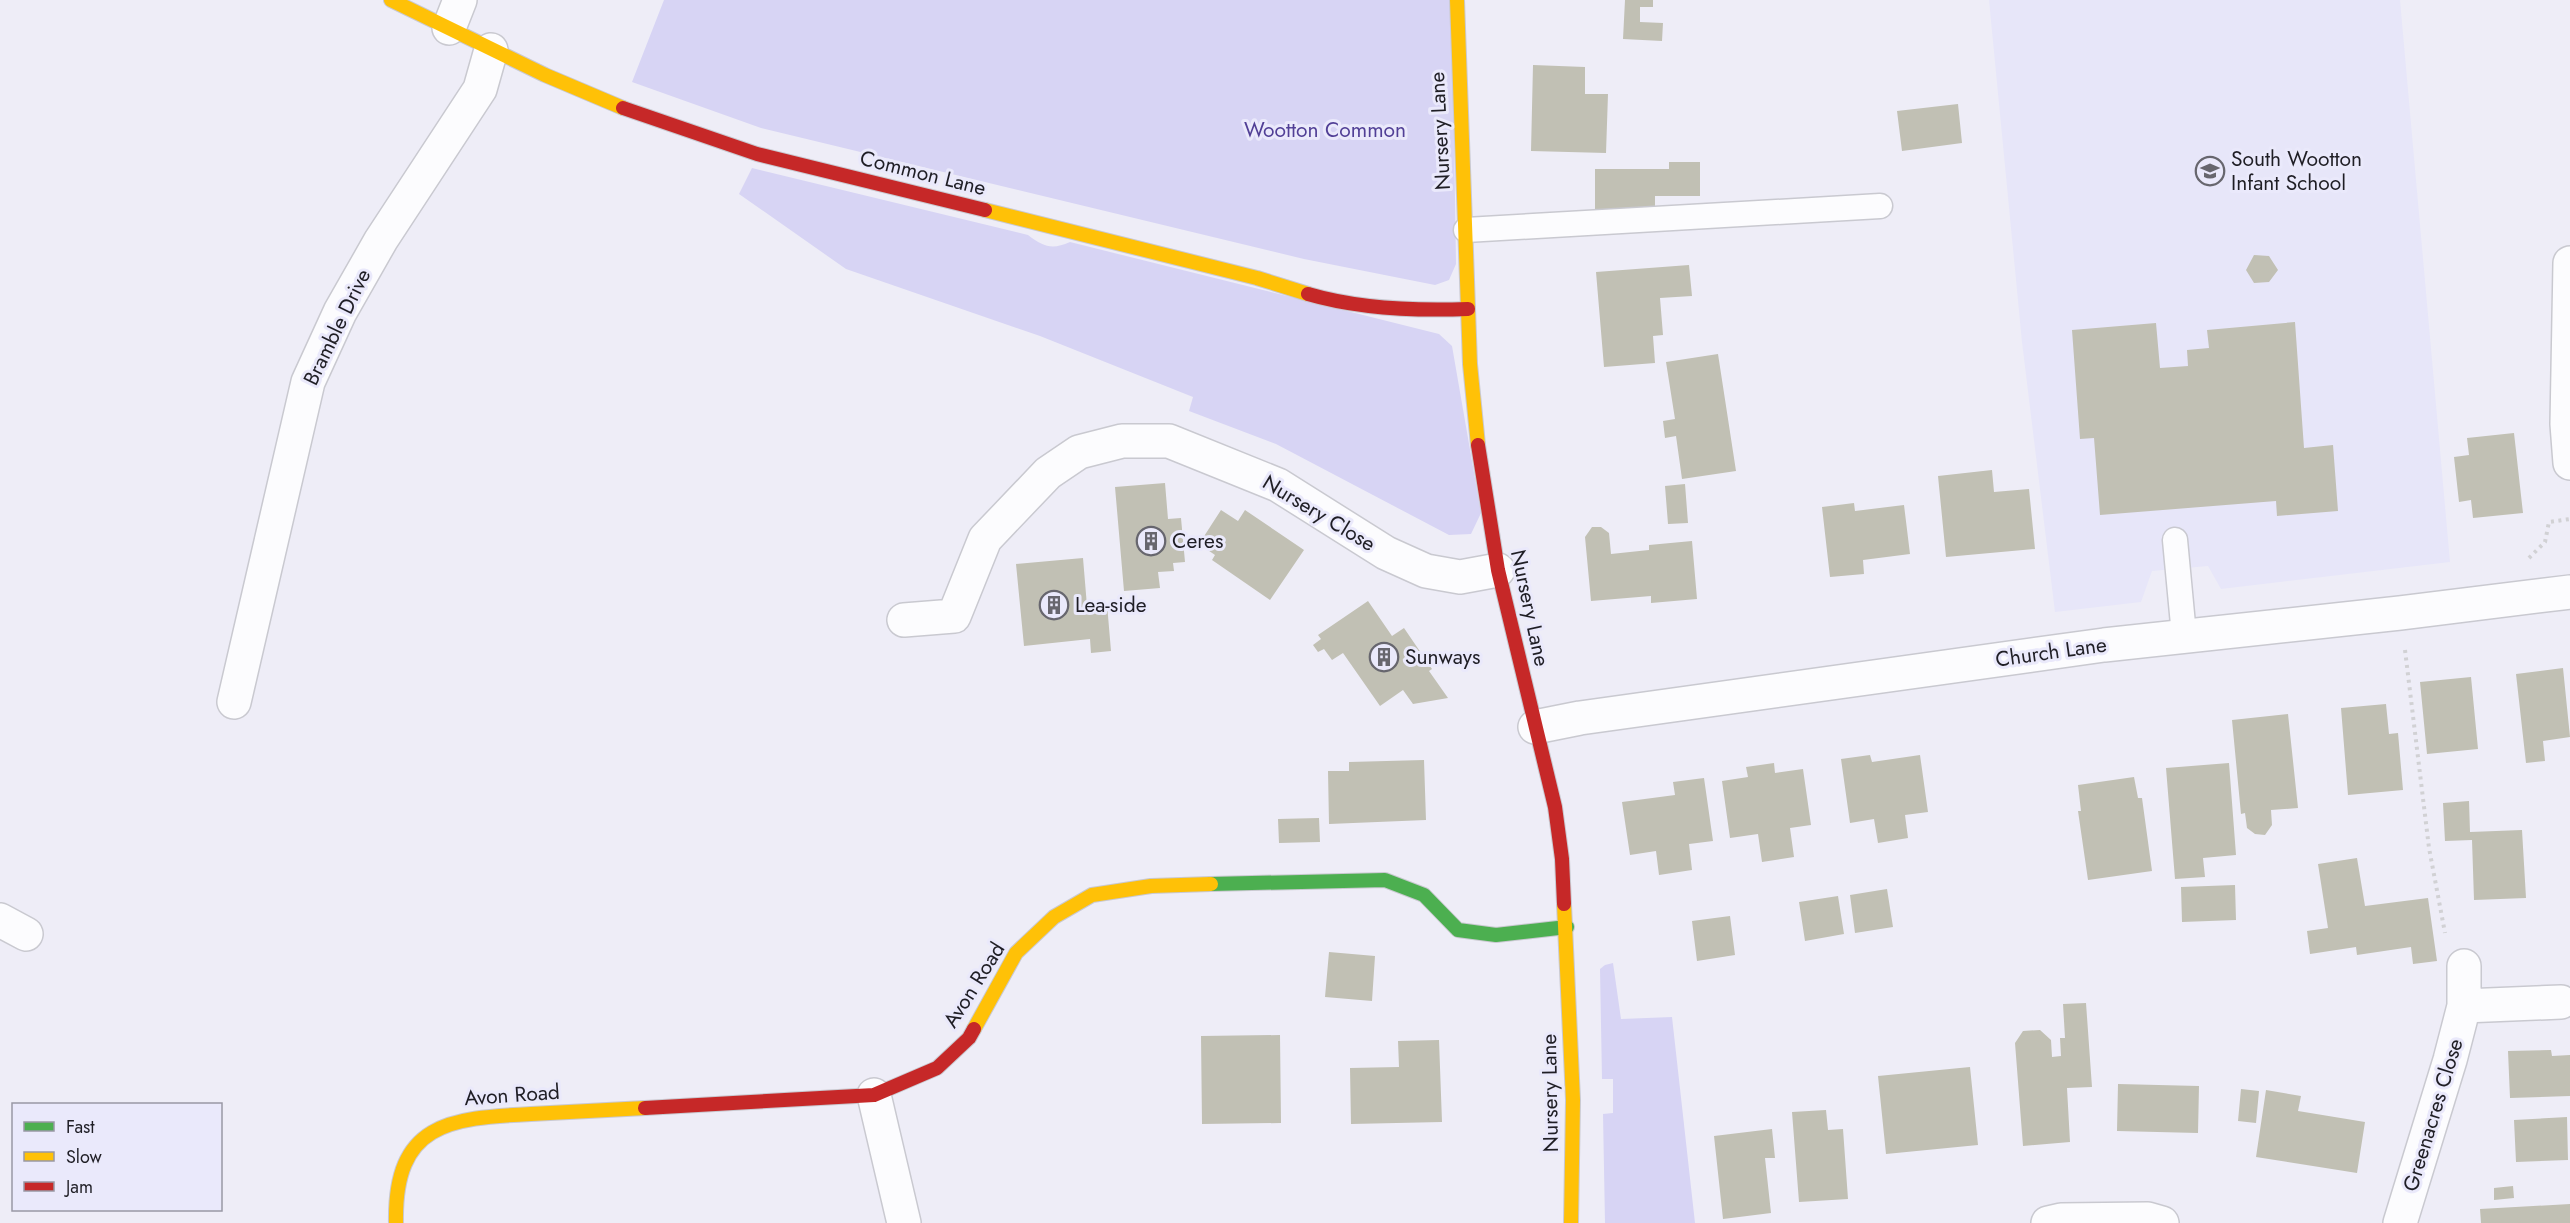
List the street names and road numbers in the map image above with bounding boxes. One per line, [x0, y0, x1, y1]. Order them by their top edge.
street label: Nursery Lane [1422, 71, 1458, 191]
street label: Common Lane [857, 143, 989, 203]
street label: Bramble Drive [296, 264, 378, 390]
street label: Nursery Close [1257, 467, 1381, 559]
street label: Nursery Lane [1503, 547, 1557, 669]
street label: Church Lane [1993, 629, 2109, 675]
street label: Avon Road [936, 936, 1012, 1034]
street label: Nursery Lane [1534, 1033, 1566, 1153]
street label: Greenacres Close [2396, 1035, 2471, 1195]
street label: Avon Road [463, 1077, 561, 1113]

